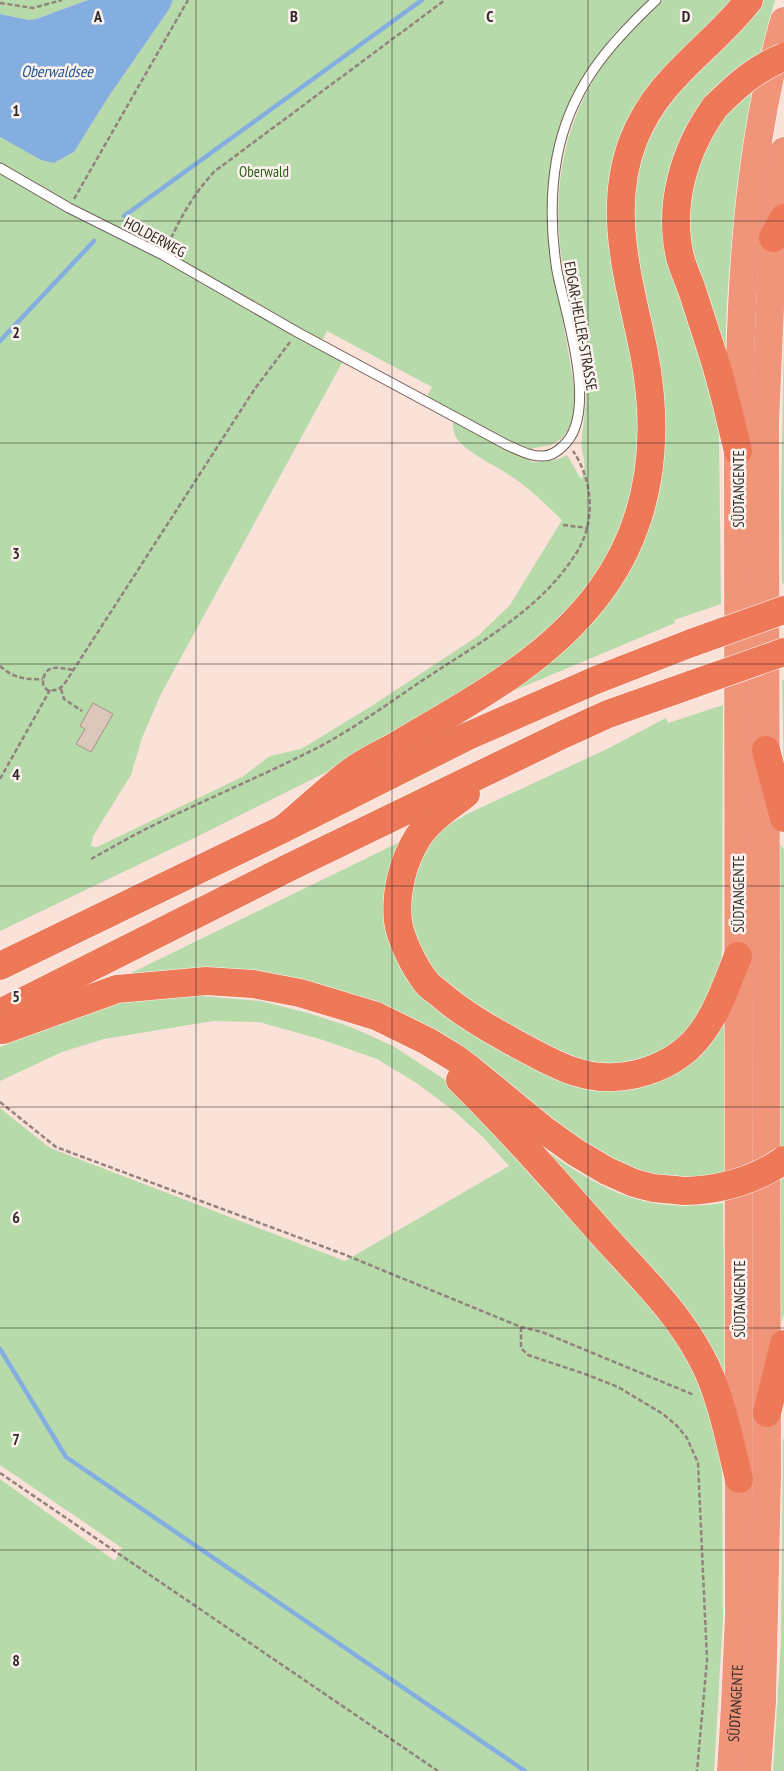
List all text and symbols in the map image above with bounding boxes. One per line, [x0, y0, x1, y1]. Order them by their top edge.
text: A [93, 6, 103, 26]
text: B [290, 6, 298, 26]
text: C [486, 6, 494, 26]
text: D [682, 6, 691, 26]
water label: Oberwaldsee [21, 61, 94, 81]
text: 1 [12, 100, 20, 120]
park label: Oberwald [239, 162, 289, 181]
street label: HOLDERWEG [121, 213, 189, 261]
street label: EDGAR-HELLER-STRASSE [560, 260, 602, 392]
text: 2 [12, 322, 20, 342]
street label: SÜDTANGENTE [729, 450, 748, 528]
text: 3 [12, 543, 20, 563]
text: 4 [12, 764, 20, 784]
street label: SÜDTANGENTE [729, 855, 748, 933]
text: 5 [12, 986, 20, 1006]
text: 6 [12, 1207, 20, 1227]
street label: SÜDTANGENTE [730, 1260, 749, 1338]
text: 7 [12, 1429, 20, 1449]
text: 8 [12, 1650, 20, 1670]
street label: SÜDTANGENTE [723, 1664, 746, 1742]

